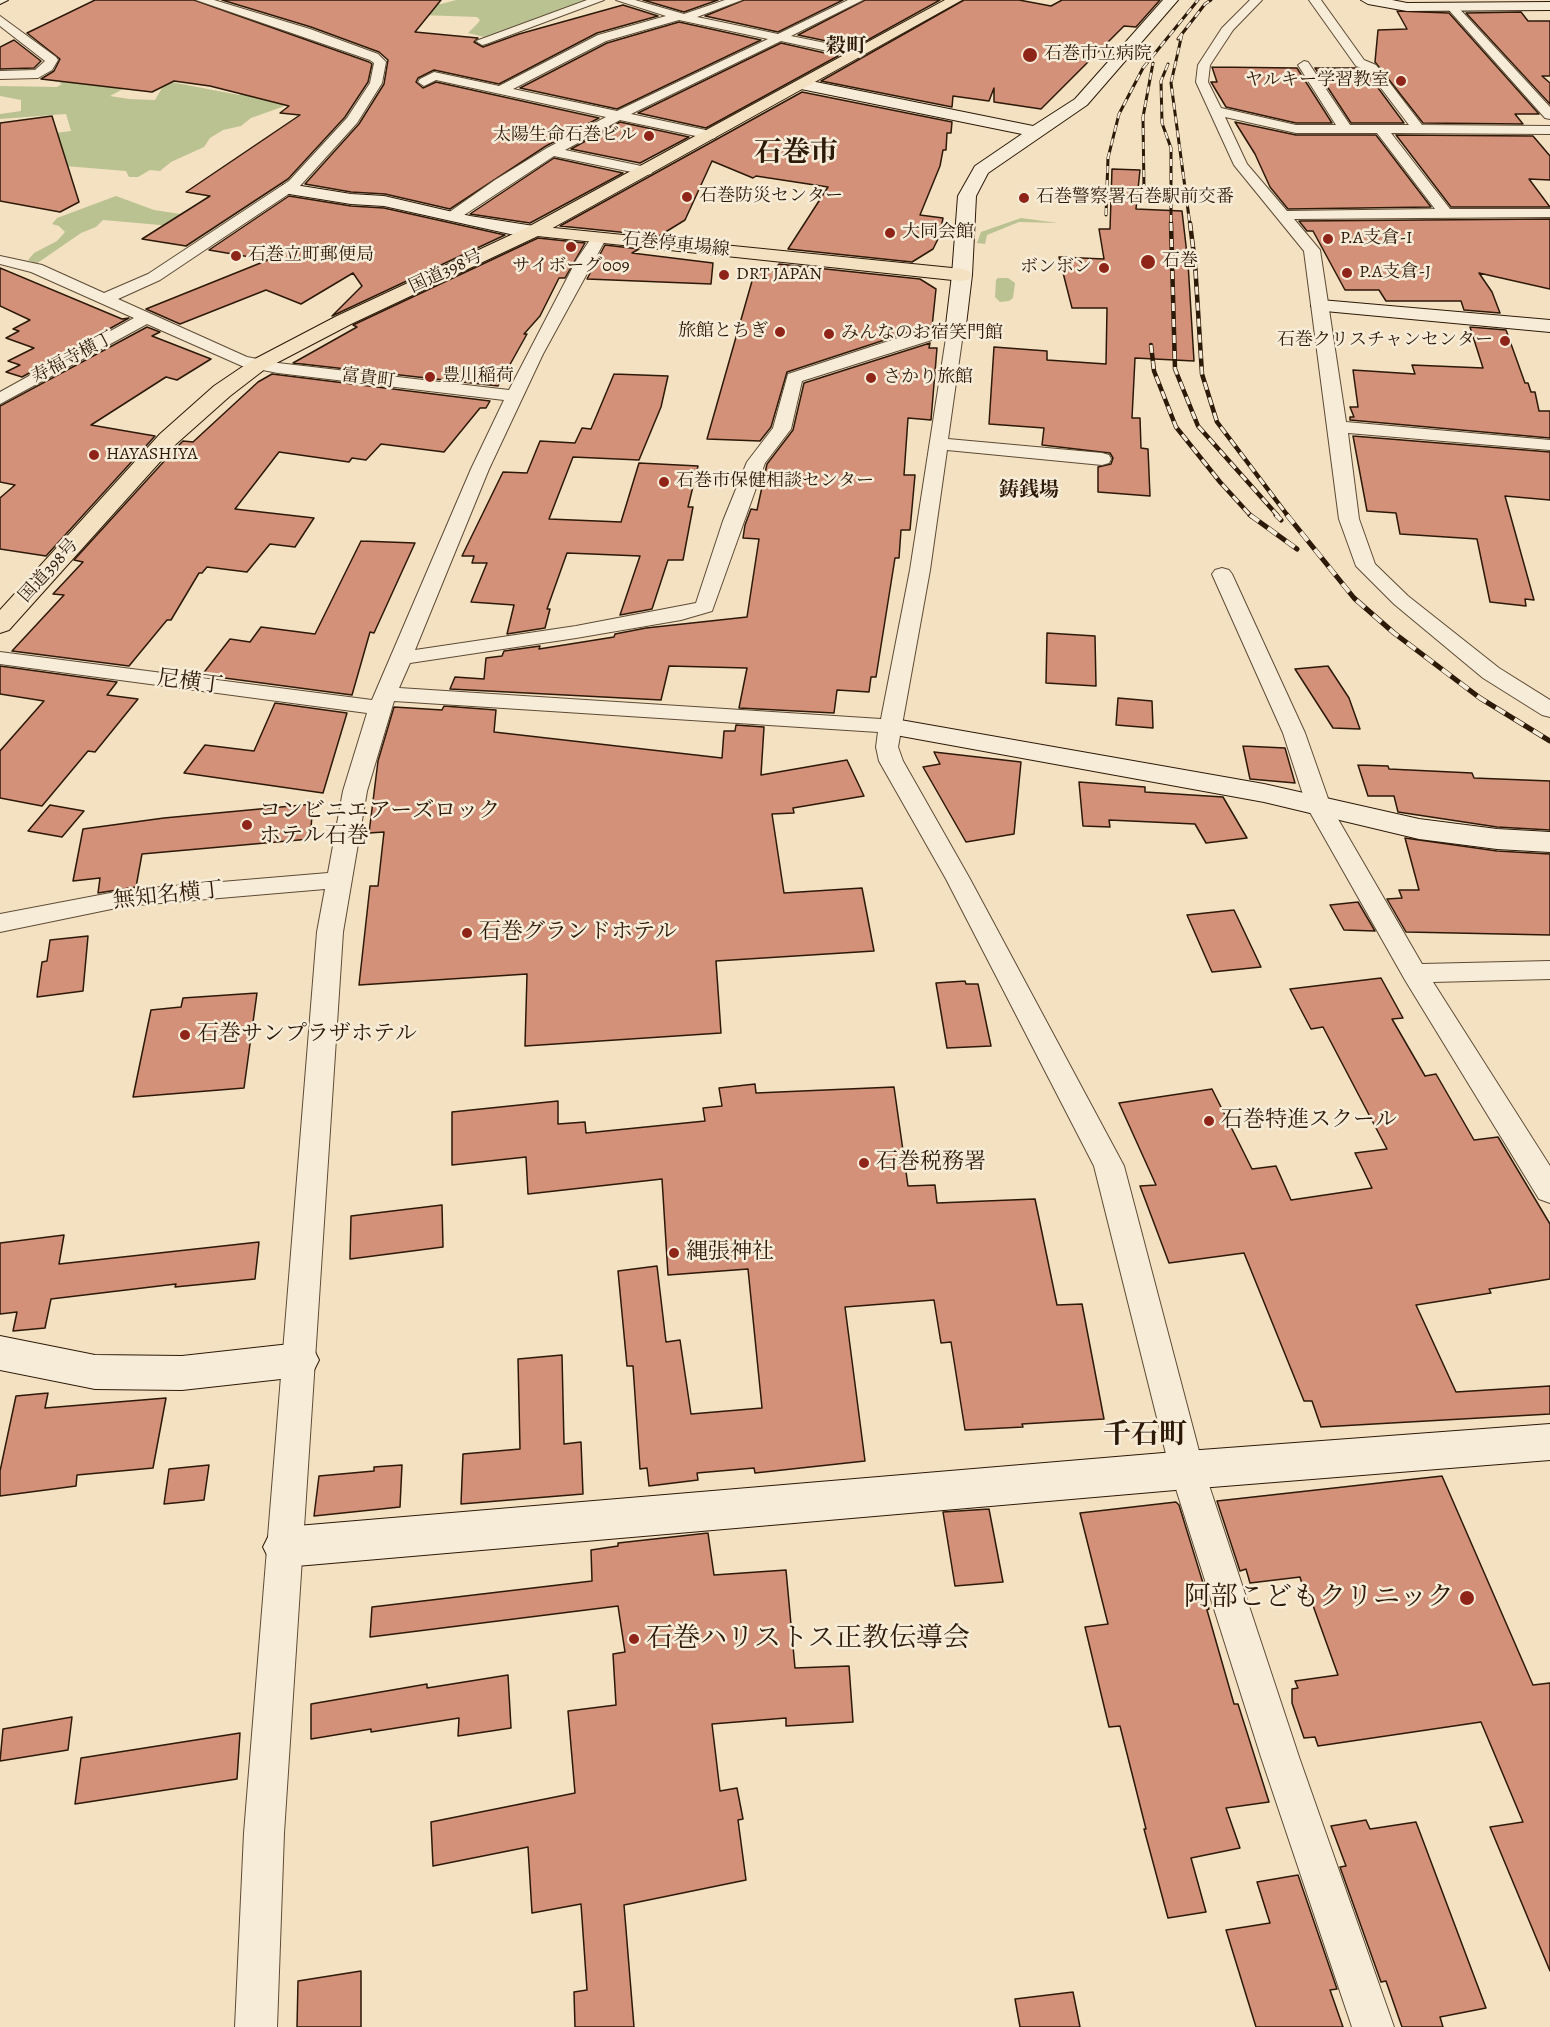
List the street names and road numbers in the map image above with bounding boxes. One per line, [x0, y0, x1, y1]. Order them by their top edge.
street label: 石巻停車場線 [621, 229, 731, 261]
street label: 国道398号 [406, 246, 486, 298]
street label: 寿福寺横丁 [28, 327, 118, 389]
street label: 富貴町 [340, 365, 396, 393]
street label: 国道398号 [15, 535, 83, 607]
street label: 尼横丁 [156, 666, 224, 700]
street label: 無知名横丁 [112, 877, 224, 915]

